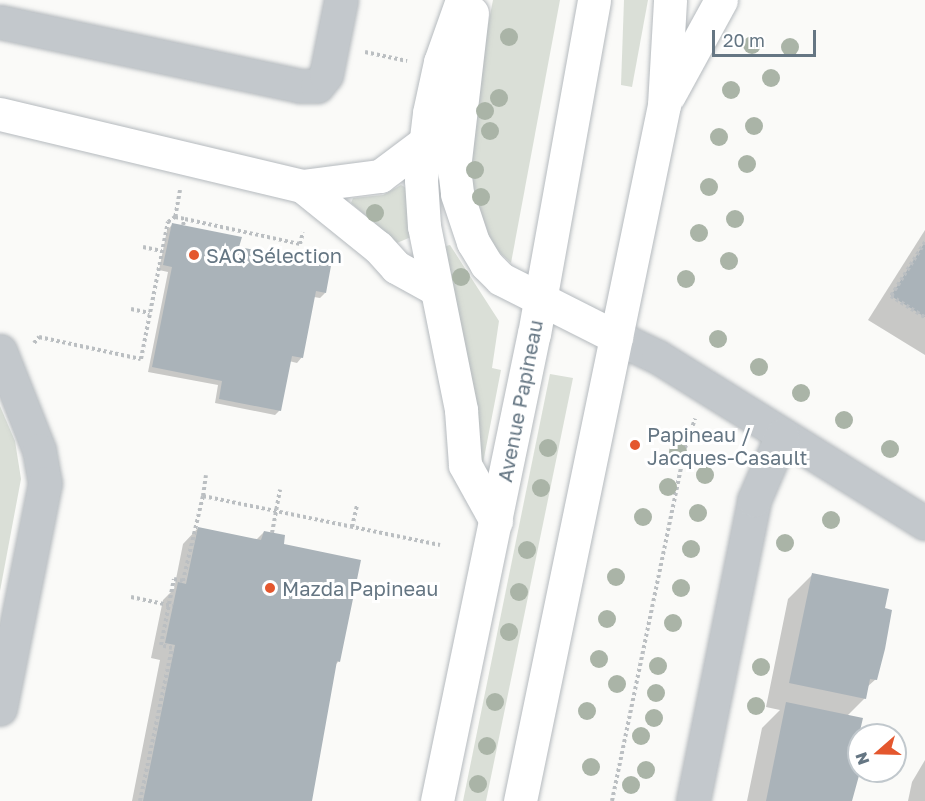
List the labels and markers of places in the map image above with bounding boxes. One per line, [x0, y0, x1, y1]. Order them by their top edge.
place label: SAQ Sélection [206, 243, 342, 267]
marker: SAQ Sélection [187, 248, 201, 262]
place label: Papineau / Jacques-Casault [647, 422, 807, 469]
marker: Papineau / Jacques-Casault [628, 438, 642, 452]
place label: Mazda Papineau [282, 576, 438, 600]
marker: Mazda Papineau [263, 581, 277, 595]

